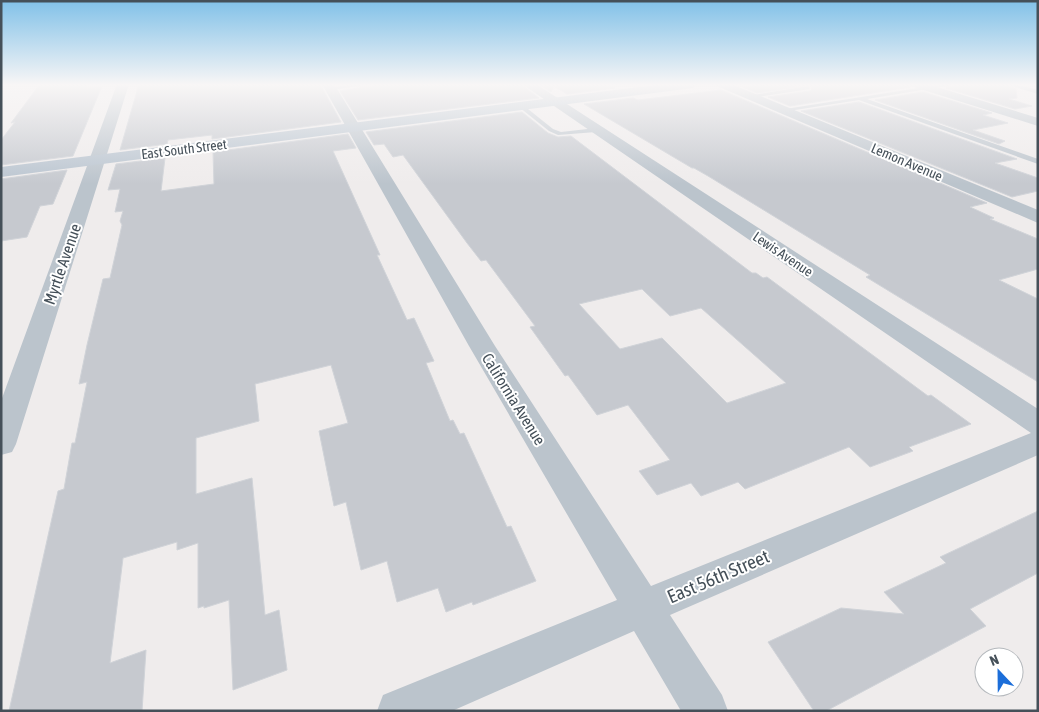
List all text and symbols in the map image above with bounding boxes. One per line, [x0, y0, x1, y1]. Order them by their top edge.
street label: East South Street [140, 136, 228, 162]
street label: Lemon Avenue [869, 140, 945, 184]
street label: Myrtle Avenue [40, 221, 85, 307]
street label: Lewis Avenue [750, 228, 816, 280]
street label: California Avenue [479, 350, 549, 448]
street label: East 56th Street [664, 545, 772, 607]
north arrow [974, 647, 1024, 697]
text: N [987, 651, 1001, 669]

